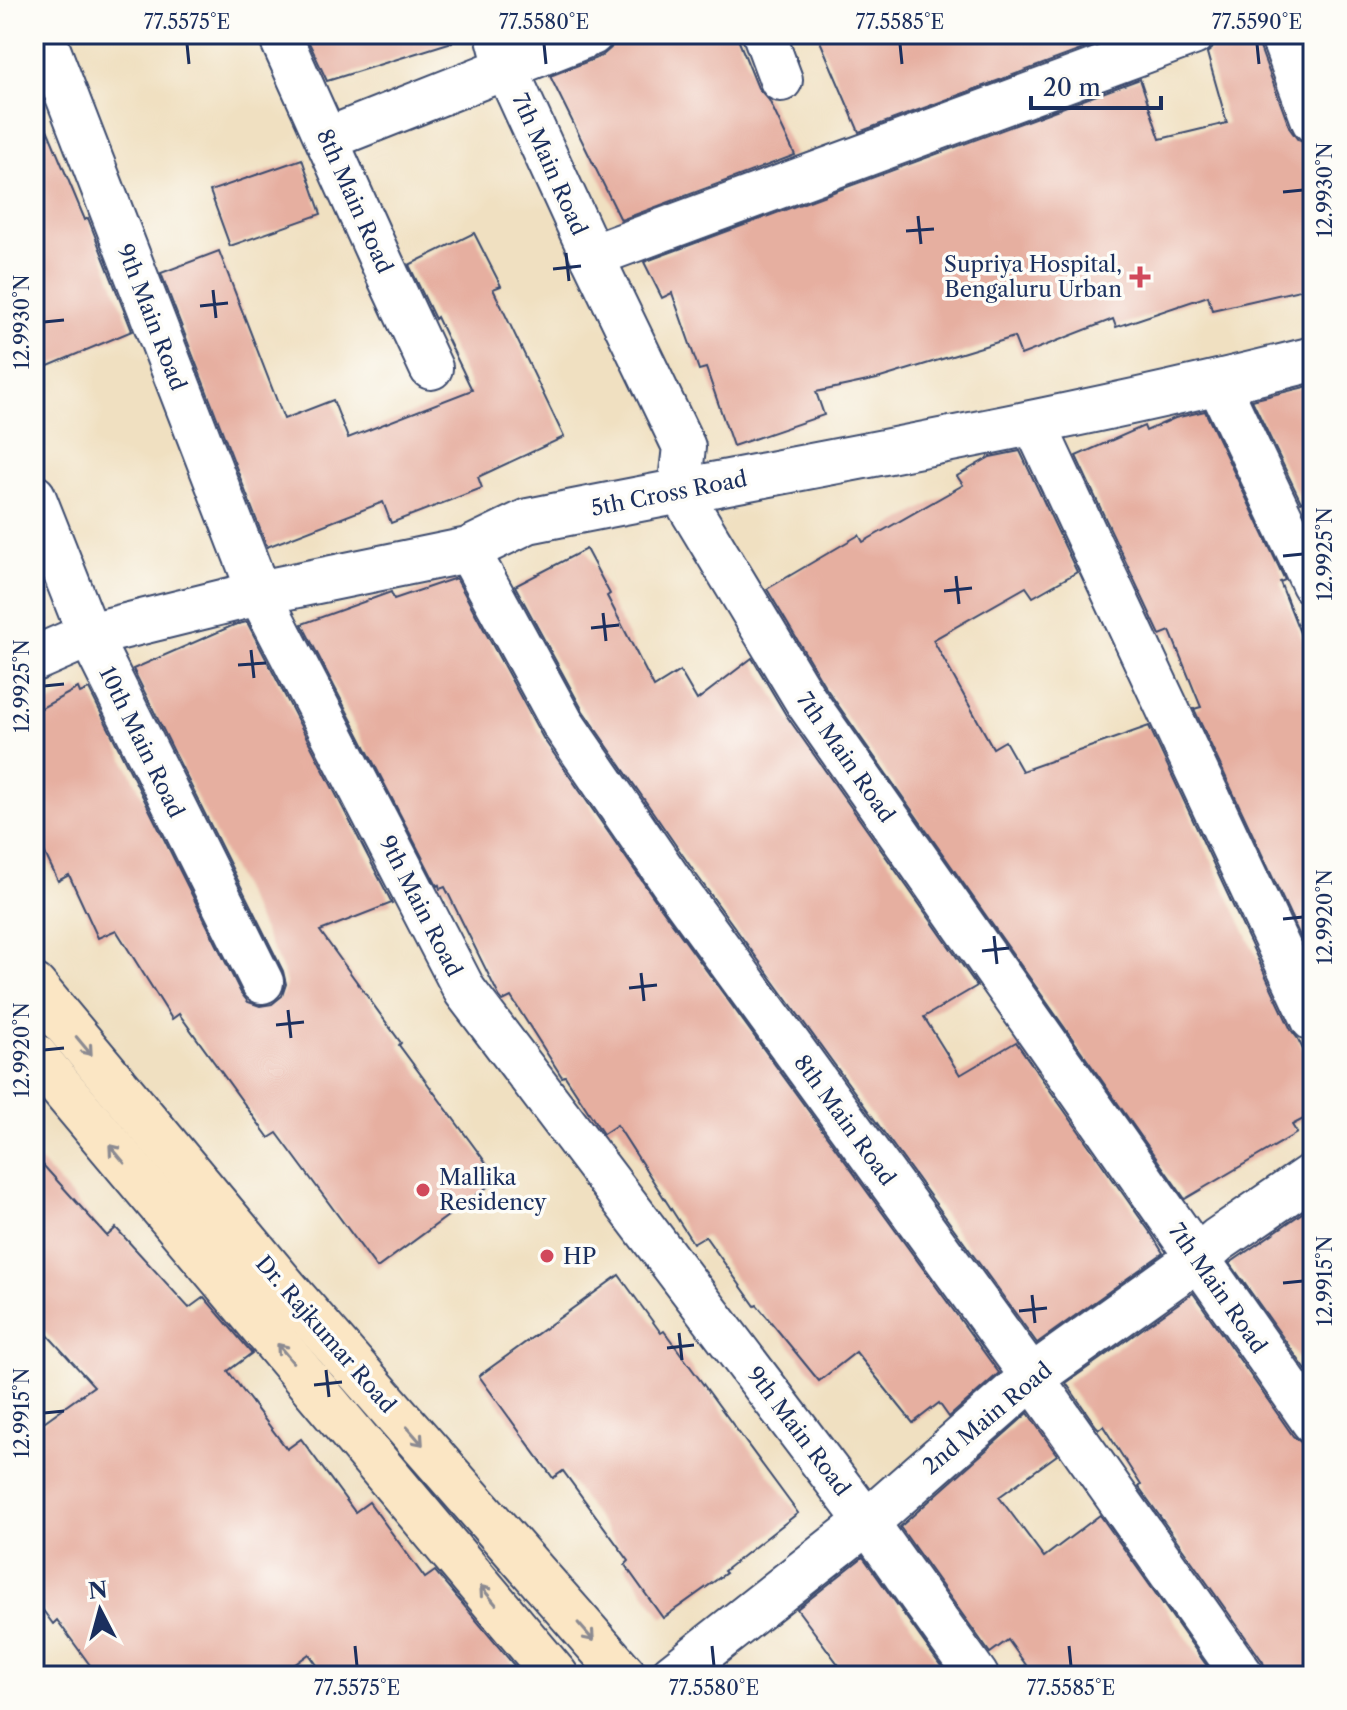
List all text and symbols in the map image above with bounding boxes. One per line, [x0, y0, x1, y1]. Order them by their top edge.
text: 77.5575°E [144, 10, 230, 34]
text: 77.5580°E [499, 10, 589, 34]
text: 77.5585°E [856, 10, 944, 34]
text: 77.5590°E [1212, 10, 1302, 34]
scale bar [1031, 60, 1161, 110]
text: 20 m [1043, 73, 1101, 102]
street label: 7th Main Road [506, 89, 593, 239]
street label: 8th Main Road [311, 125, 398, 277]
text: 12.9930°N [1313, 143, 1337, 237]
street label: 9th Main Road [111, 240, 192, 394]
place label: Supriya Hospital, Bengaluru Urban [944, 251, 1122, 303]
marker: Supriya Hospital, Bengaluru Urban [1129, 266, 1151, 288]
text: 12.9930°N [10, 275, 34, 369]
street label: 5th Cross Road [589, 465, 749, 522]
text: 12.9925°N [1313, 507, 1337, 601]
text: 12.9925°N [10, 639, 34, 733]
street label: 10th Main Road [93, 662, 190, 822]
street label: 7th Main Road [791, 687, 900, 828]
street label: 9th Main Road [373, 831, 468, 981]
text: 12.9920°N [1313, 869, 1337, 965]
text: 12.9920°N [10, 1002, 34, 1098]
one-way arrow [75, 1035, 93, 1056]
street label: 8th Main Road [788, 1050, 901, 1191]
one-way arrow [108, 1144, 126, 1165]
place label: Mallika Residency [439, 1164, 547, 1216]
marker: Mallika Residency [414, 1181, 432, 1199]
street label: 7th Main Road [1163, 1218, 1272, 1359]
text: 12.9915°N [1313, 1236, 1337, 1326]
place label: HP [563, 1243, 596, 1270]
marker: HP [538, 1247, 556, 1265]
street label: Dr. Rajkumar Road [250, 1250, 401, 1419]
one-way arrow [276, 1343, 294, 1364]
street label: 2nd Main Road [917, 1357, 1057, 1480]
street label: 9th Main Road [741, 1361, 856, 1501]
text: 12.9915°N [10, 1368, 34, 1458]
one-way arrow [406, 1426, 424, 1446]
north arrow [60, 1570, 140, 1650]
text: N [87, 1576, 109, 1605]
one-way arrow [479, 1585, 497, 1605]
one-way arrow [577, 1622, 595, 1642]
text: 77.5575°E [314, 1676, 400, 1700]
text: 77.5580°E [669, 1676, 759, 1700]
text: 77.5585°E [1027, 1676, 1115, 1700]

